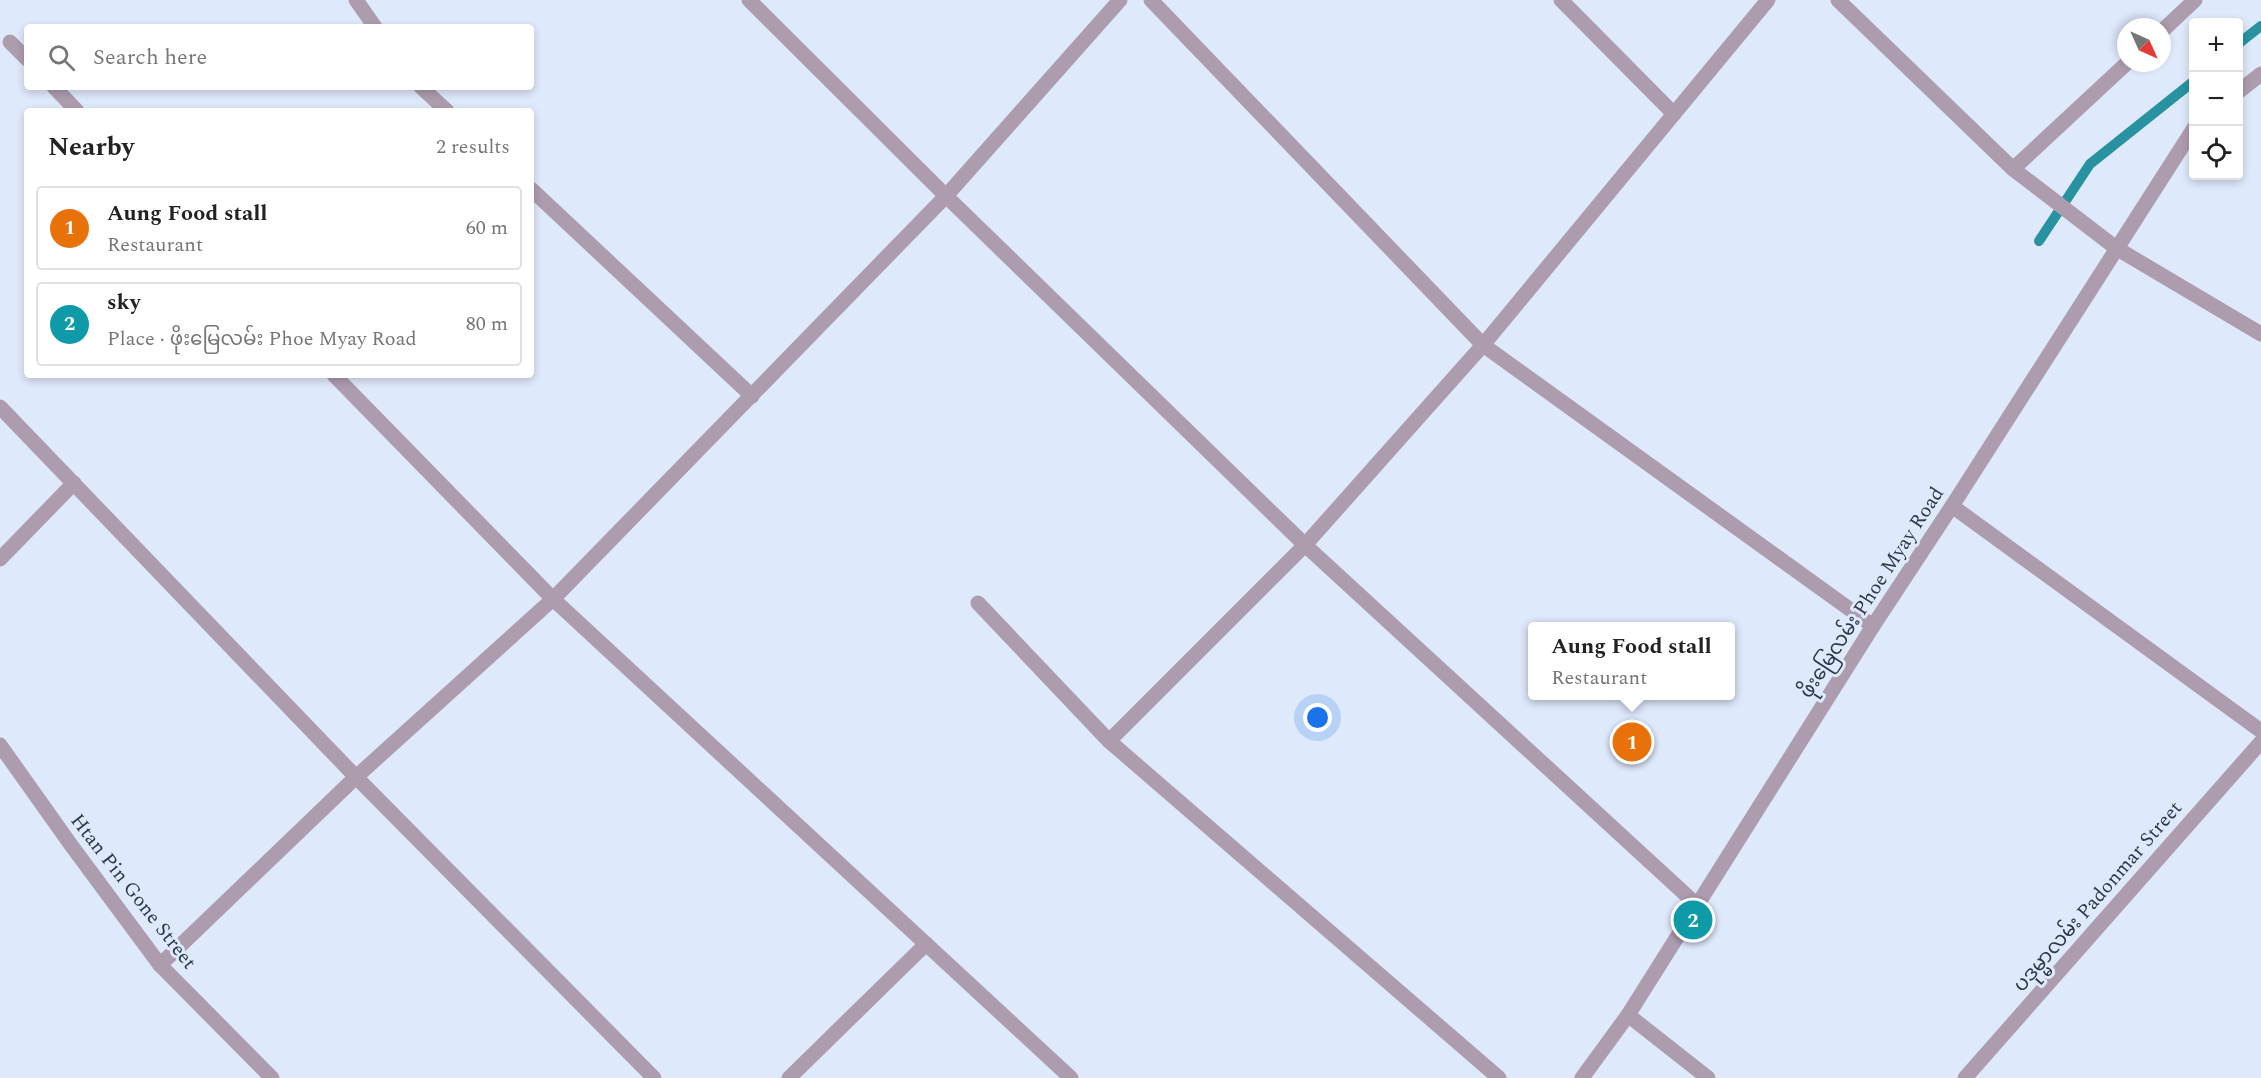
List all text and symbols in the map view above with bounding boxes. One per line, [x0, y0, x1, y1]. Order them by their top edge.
north arrow [2117, 18, 2171, 72]
map controls [2189, 18, 2243, 180]
button: + [2189, 18, 2243, 72]
search box [24, 24, 534, 90]
icon: search [45, 41, 78, 74]
text: Search here [93, 41, 207, 74]
button: − [2189, 72, 2243, 126]
button: locate [2189, 126, 2243, 180]
text: Nearby [48, 127, 134, 167]
text: 2 results [436, 132, 510, 162]
text: Aung Food stall [107, 197, 268, 230]
text: 1 [64, 213, 75, 243]
text: 60 m [466, 213, 508, 243]
text: Restaurant [107, 230, 203, 260]
text: sky [107, 286, 140, 319]
text: 2 [64, 309, 75, 339]
text: 80 m [466, 309, 508, 339]
text: Place · ဖိုးမြေလမ်း Phoe Myay Road [107, 324, 417, 354]
street label: ဖိုးမြေလမ်း Phoe Myay Road [1792, 481, 1953, 705]
popup [1528, 622, 1735, 700]
text: Aung Food stall [1551, 630, 1712, 663]
text: Restaurant [1551, 663, 1647, 693]
your location [1303, 703, 1332, 732]
pin: 1 [1612, 720, 1652, 764]
street label: ပဒုမ္မာလမ်း Padonmar Street [2006, 794, 2190, 1000]
street label: Htan Pin Gone Street [63, 807, 204, 976]
pin: 2 [1674, 898, 1712, 942]

